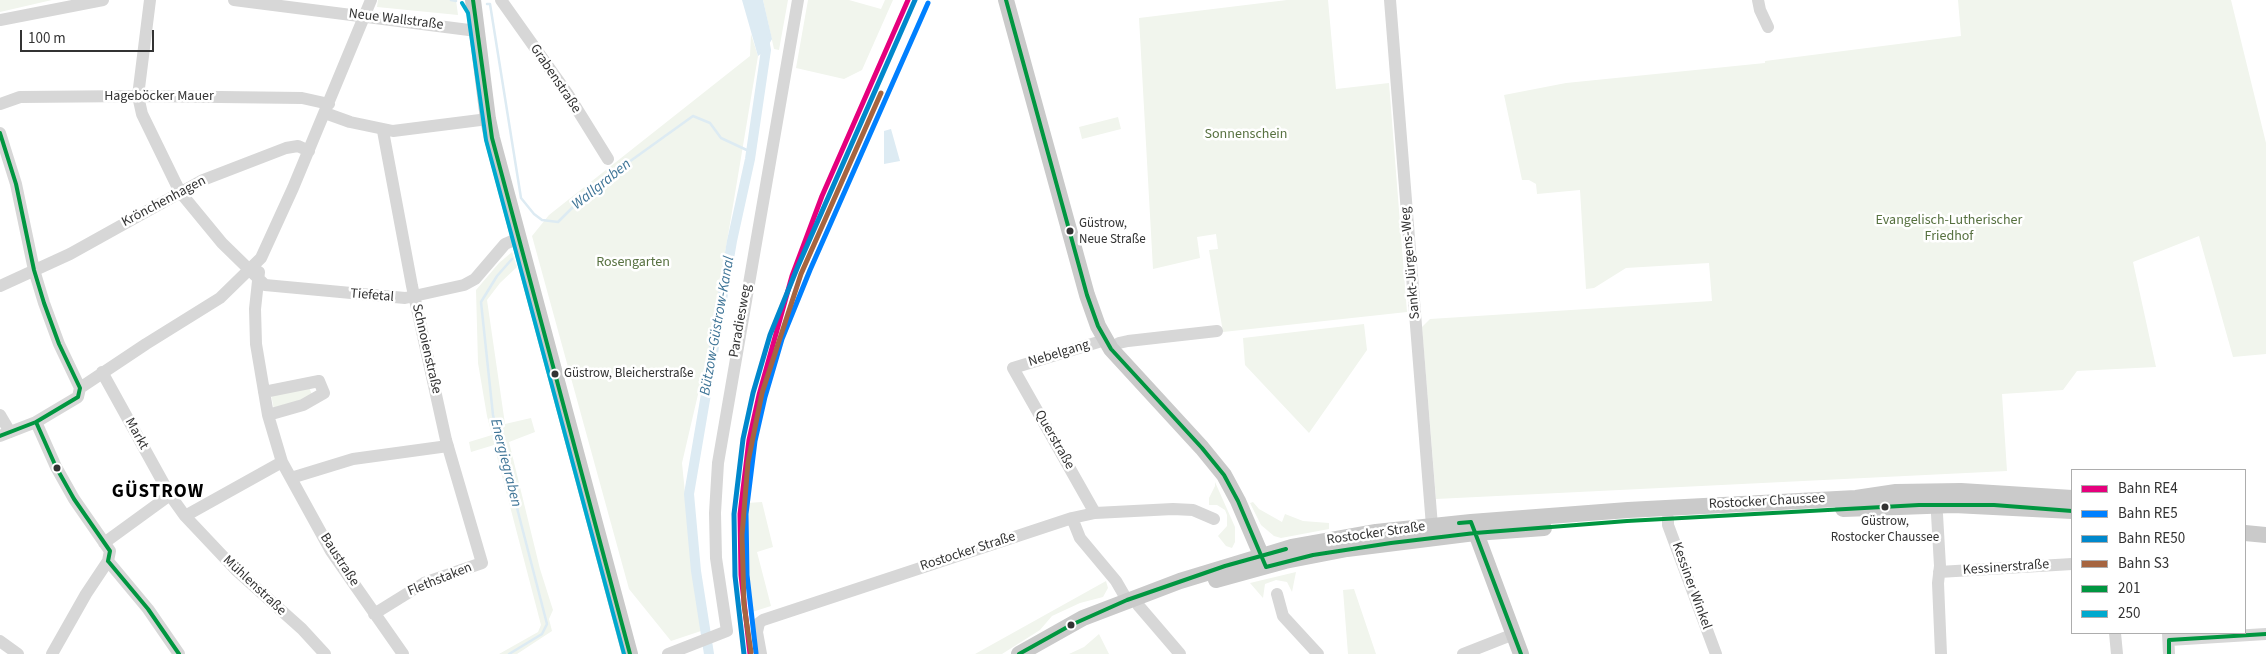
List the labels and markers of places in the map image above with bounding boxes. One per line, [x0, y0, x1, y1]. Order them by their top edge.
place label: Güstrow, Neue Straße [1079, 216, 1146, 247]
marker: Güstrow, Neue Straße [1065, 226, 1075, 236]
place label: Güstrow, Bleicherstraße [564, 366, 693, 382]
marker: Güstrow, Bleicherstraße [550, 369, 560, 379]
unlabelled marker [52, 463, 62, 473]
marker: Güstrow, Rostocker Chaussee [1880, 502, 1890, 512]
place label: Güstrow, Rostocker Chaussee [1831, 514, 1939, 545]
unlabelled marker [1066, 620, 1076, 630]

